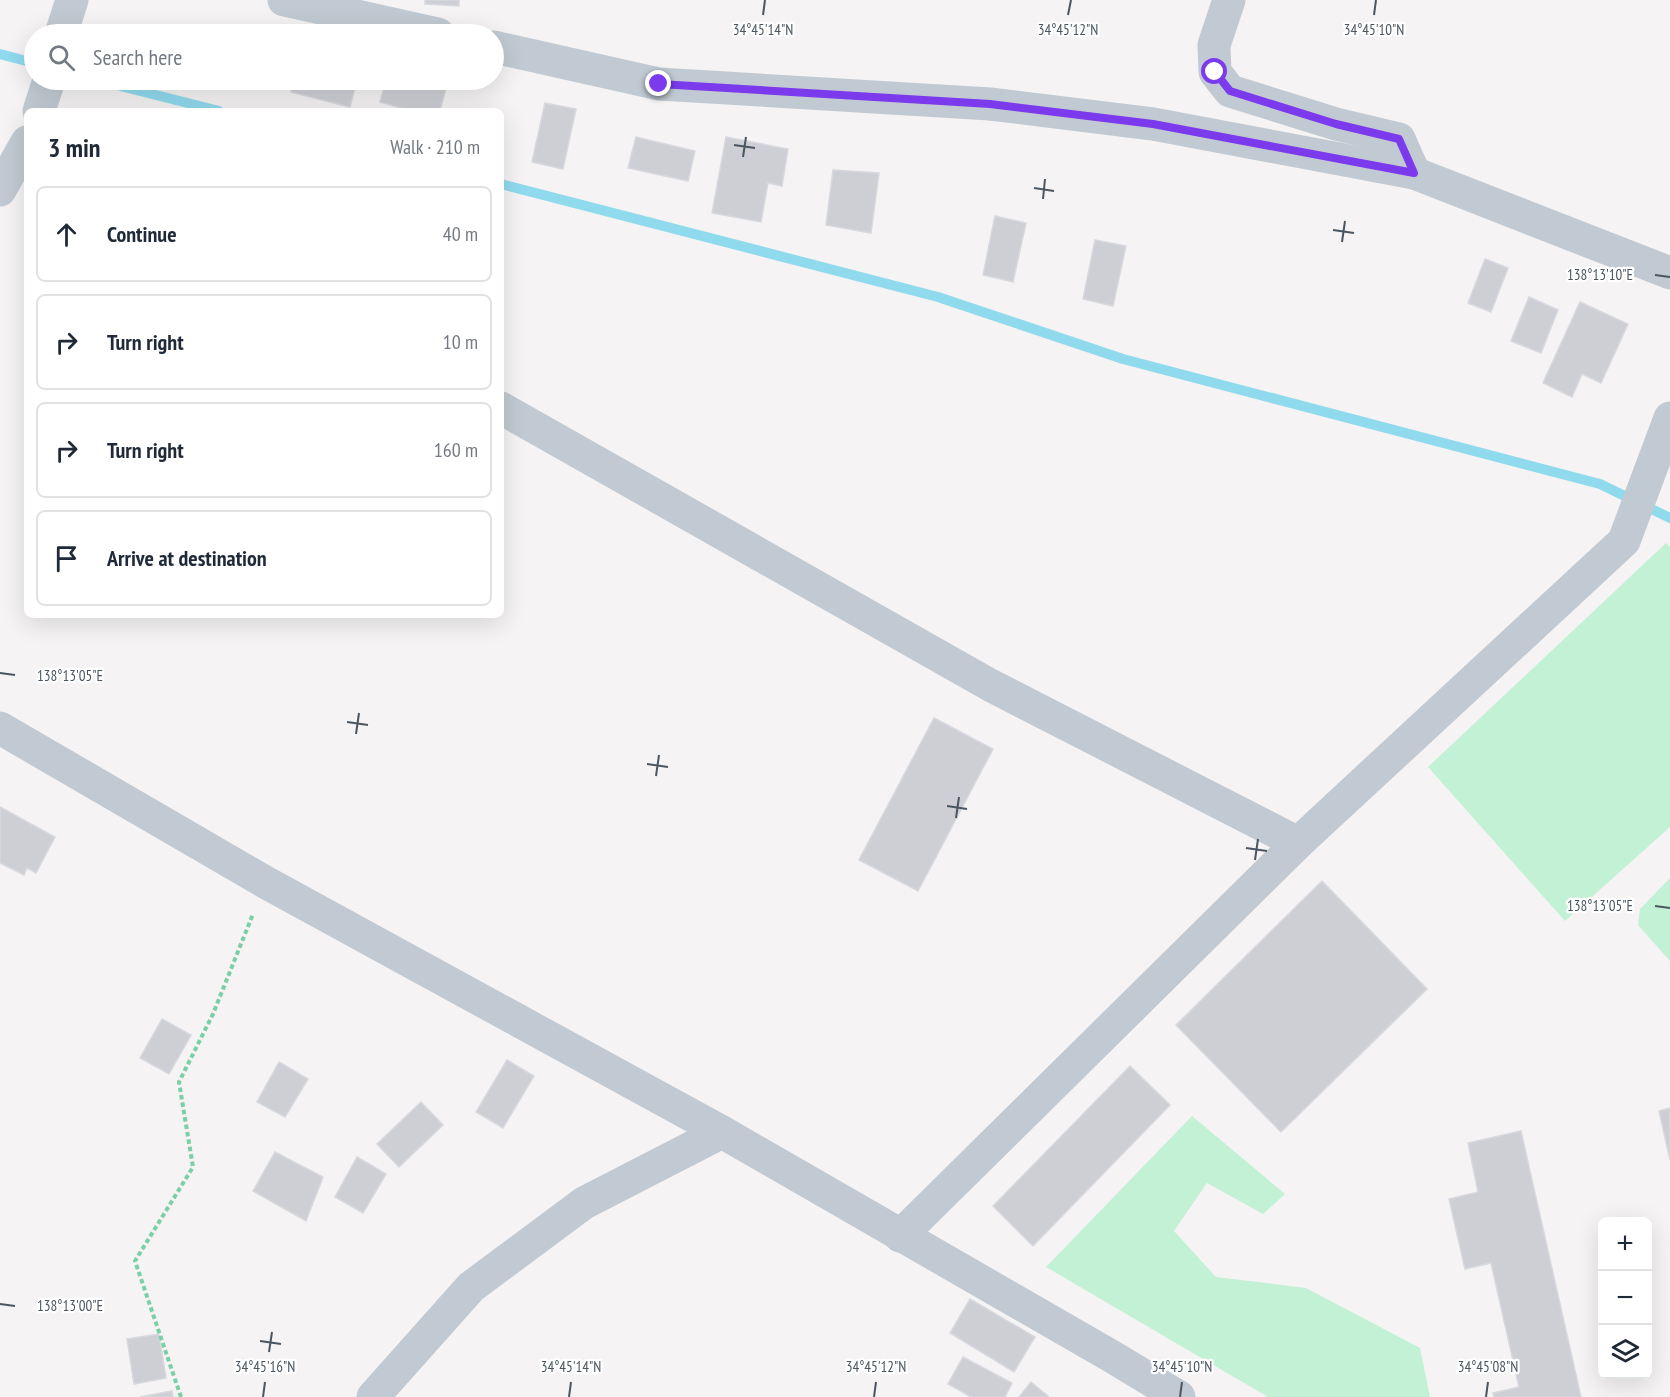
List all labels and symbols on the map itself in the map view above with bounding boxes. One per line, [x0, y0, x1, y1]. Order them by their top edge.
text: 34°45'14"N [733, 20, 793, 39]
text: 34°45'12"N [1038, 20, 1098, 39]
text: 34°45'10"N [1344, 20, 1404, 39]
route start [1201, 58, 1227, 84]
route end [645, 70, 671, 96]
text: 138°13'10"E [1567, 265, 1633, 284]
text: 138°13'05"E [37, 666, 103, 685]
text: 138°13'05"E [1567, 896, 1633, 915]
text: 138°13'00"E [37, 1296, 103, 1315]
text: 34°45'16"N [235, 1357, 295, 1376]
text: 34°45'14"N [541, 1357, 601, 1376]
text: 34°45'12"N [846, 1357, 906, 1376]
text: 34°45'10"N [1152, 1357, 1212, 1376]
text: 34°45'08"N [1458, 1357, 1518, 1376]

